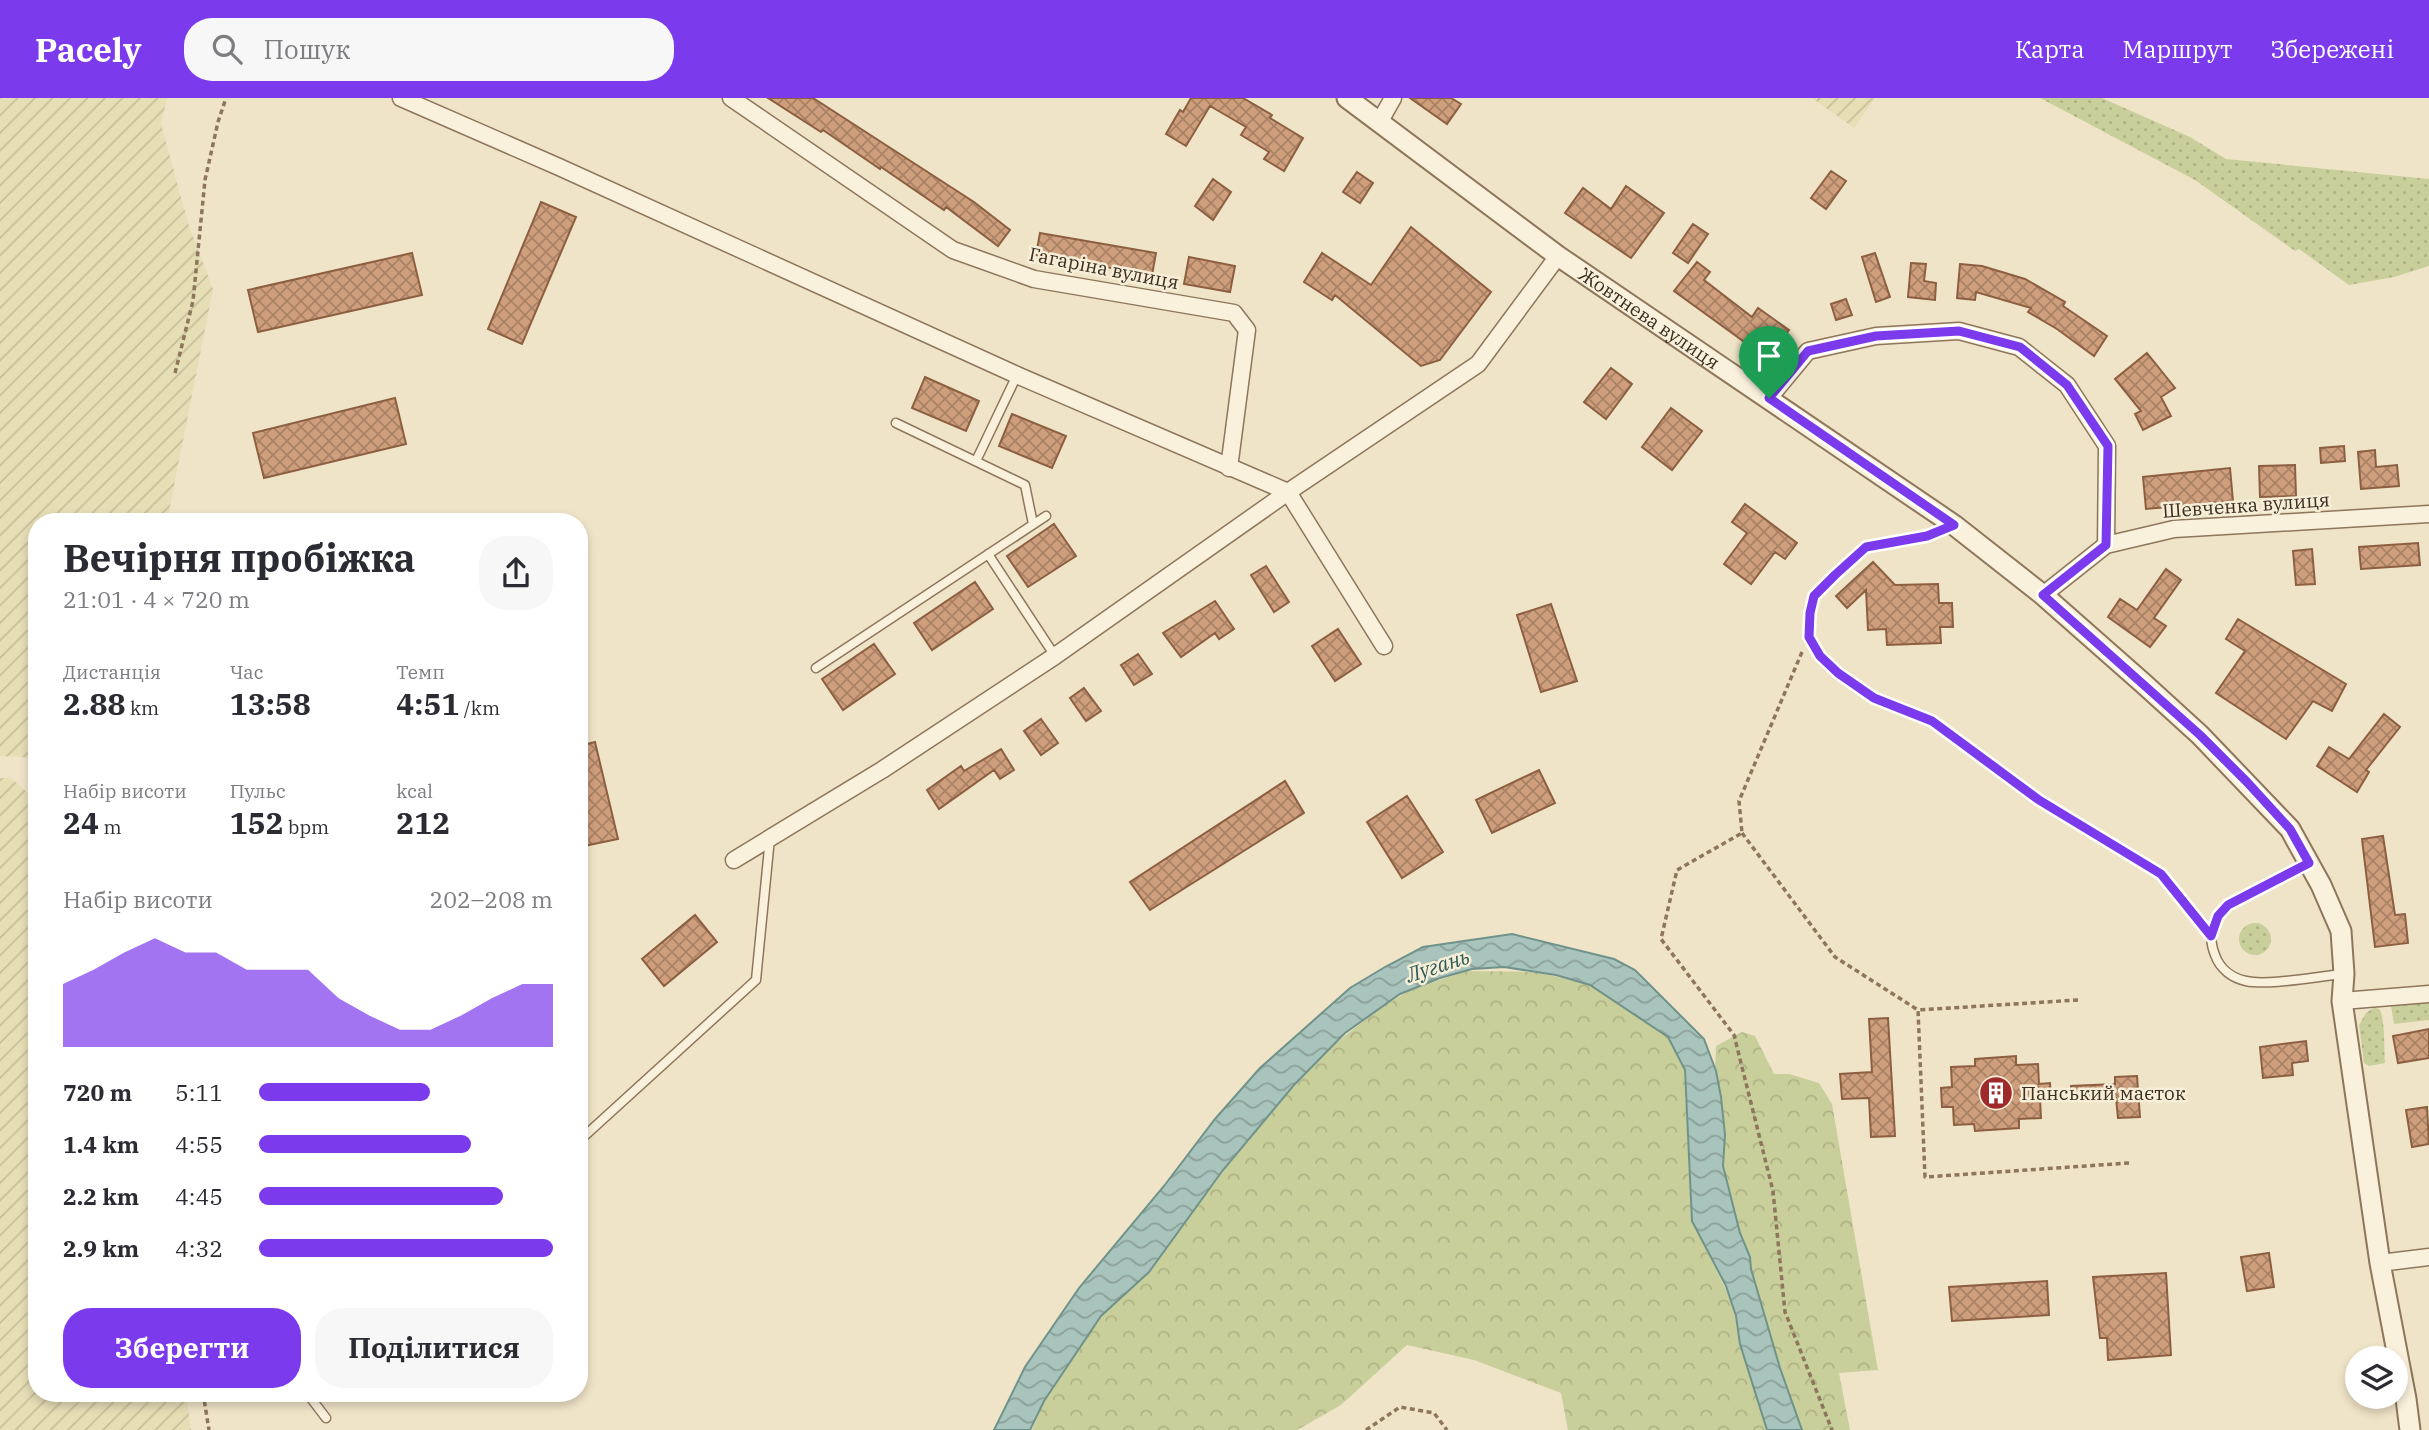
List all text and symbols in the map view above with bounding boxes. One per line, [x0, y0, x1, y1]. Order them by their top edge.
search box [184, 18, 674, 81]
text: Pacely [35, 28, 142, 71]
icon: search [208, 30, 246, 68]
text: Пошук [264, 32, 350, 66]
text: Карта [2015, 33, 2085, 65]
text: Маршрут [2123, 33, 2232, 65]
text: Збережені [2270, 33, 2394, 65]
street label: Гагаріна вулиця [1027, 242, 1181, 294]
street label: Жовтнева вулиця [1574, 262, 1724, 374]
pin [1739, 326, 1799, 398]
icon: arrive [1750, 337, 1788, 375]
street label: Шевченка вулиця [2162, 487, 2330, 523]
text: Вечірня пробіжка [63, 533, 416, 582]
button: share [479, 536, 553, 610]
text: 21:01 · 4 × 720 m [63, 584, 250, 614]
text: Дистанція [63, 660, 161, 684]
text: Час [230, 660, 263, 684]
text: Темп [396, 660, 445, 684]
text: 2.88 [63, 684, 125, 723]
text: 13:58 [230, 684, 311, 723]
text: 4:51 [396, 684, 459, 723]
text: km [125, 696, 159, 720]
text: /km [459, 696, 500, 720]
text: Набір висоти [63, 779, 187, 803]
text: Пульс [230, 779, 286, 803]
text: kcal [396, 779, 433, 803]
text: 24 [63, 803, 99, 842]
text: 152 [230, 803, 284, 842]
text: 212 [396, 803, 450, 842]
text: m [99, 815, 122, 839]
text: bpm [284, 815, 329, 839]
text: Набір висоти [63, 884, 213, 914]
text: 202–208 m [429, 884, 553, 914]
water label: Лугань [1401, 942, 1473, 989]
building icon: Панський маєток [1977, 1074, 2015, 1112]
text: 720 m [63, 1077, 132, 1107]
text: 5:11 [175, 1077, 223, 1107]
place label: Панський маєток [2021, 1081, 2186, 1105]
text: 1.4 km [63, 1129, 139, 1159]
text: 4:55 [175, 1129, 223, 1159]
text: 2.2 km [63, 1181, 139, 1211]
text: 4:45 [175, 1181, 223, 1211]
text: 2.9 km [63, 1233, 139, 1263]
text: 4:32 [175, 1233, 223, 1263]
button: Зберегти [63, 1308, 301, 1388]
button: Поділитися [315, 1308, 553, 1388]
map controls [2345, 1346, 2408, 1409]
button: layers [2345, 1346, 2408, 1409]

